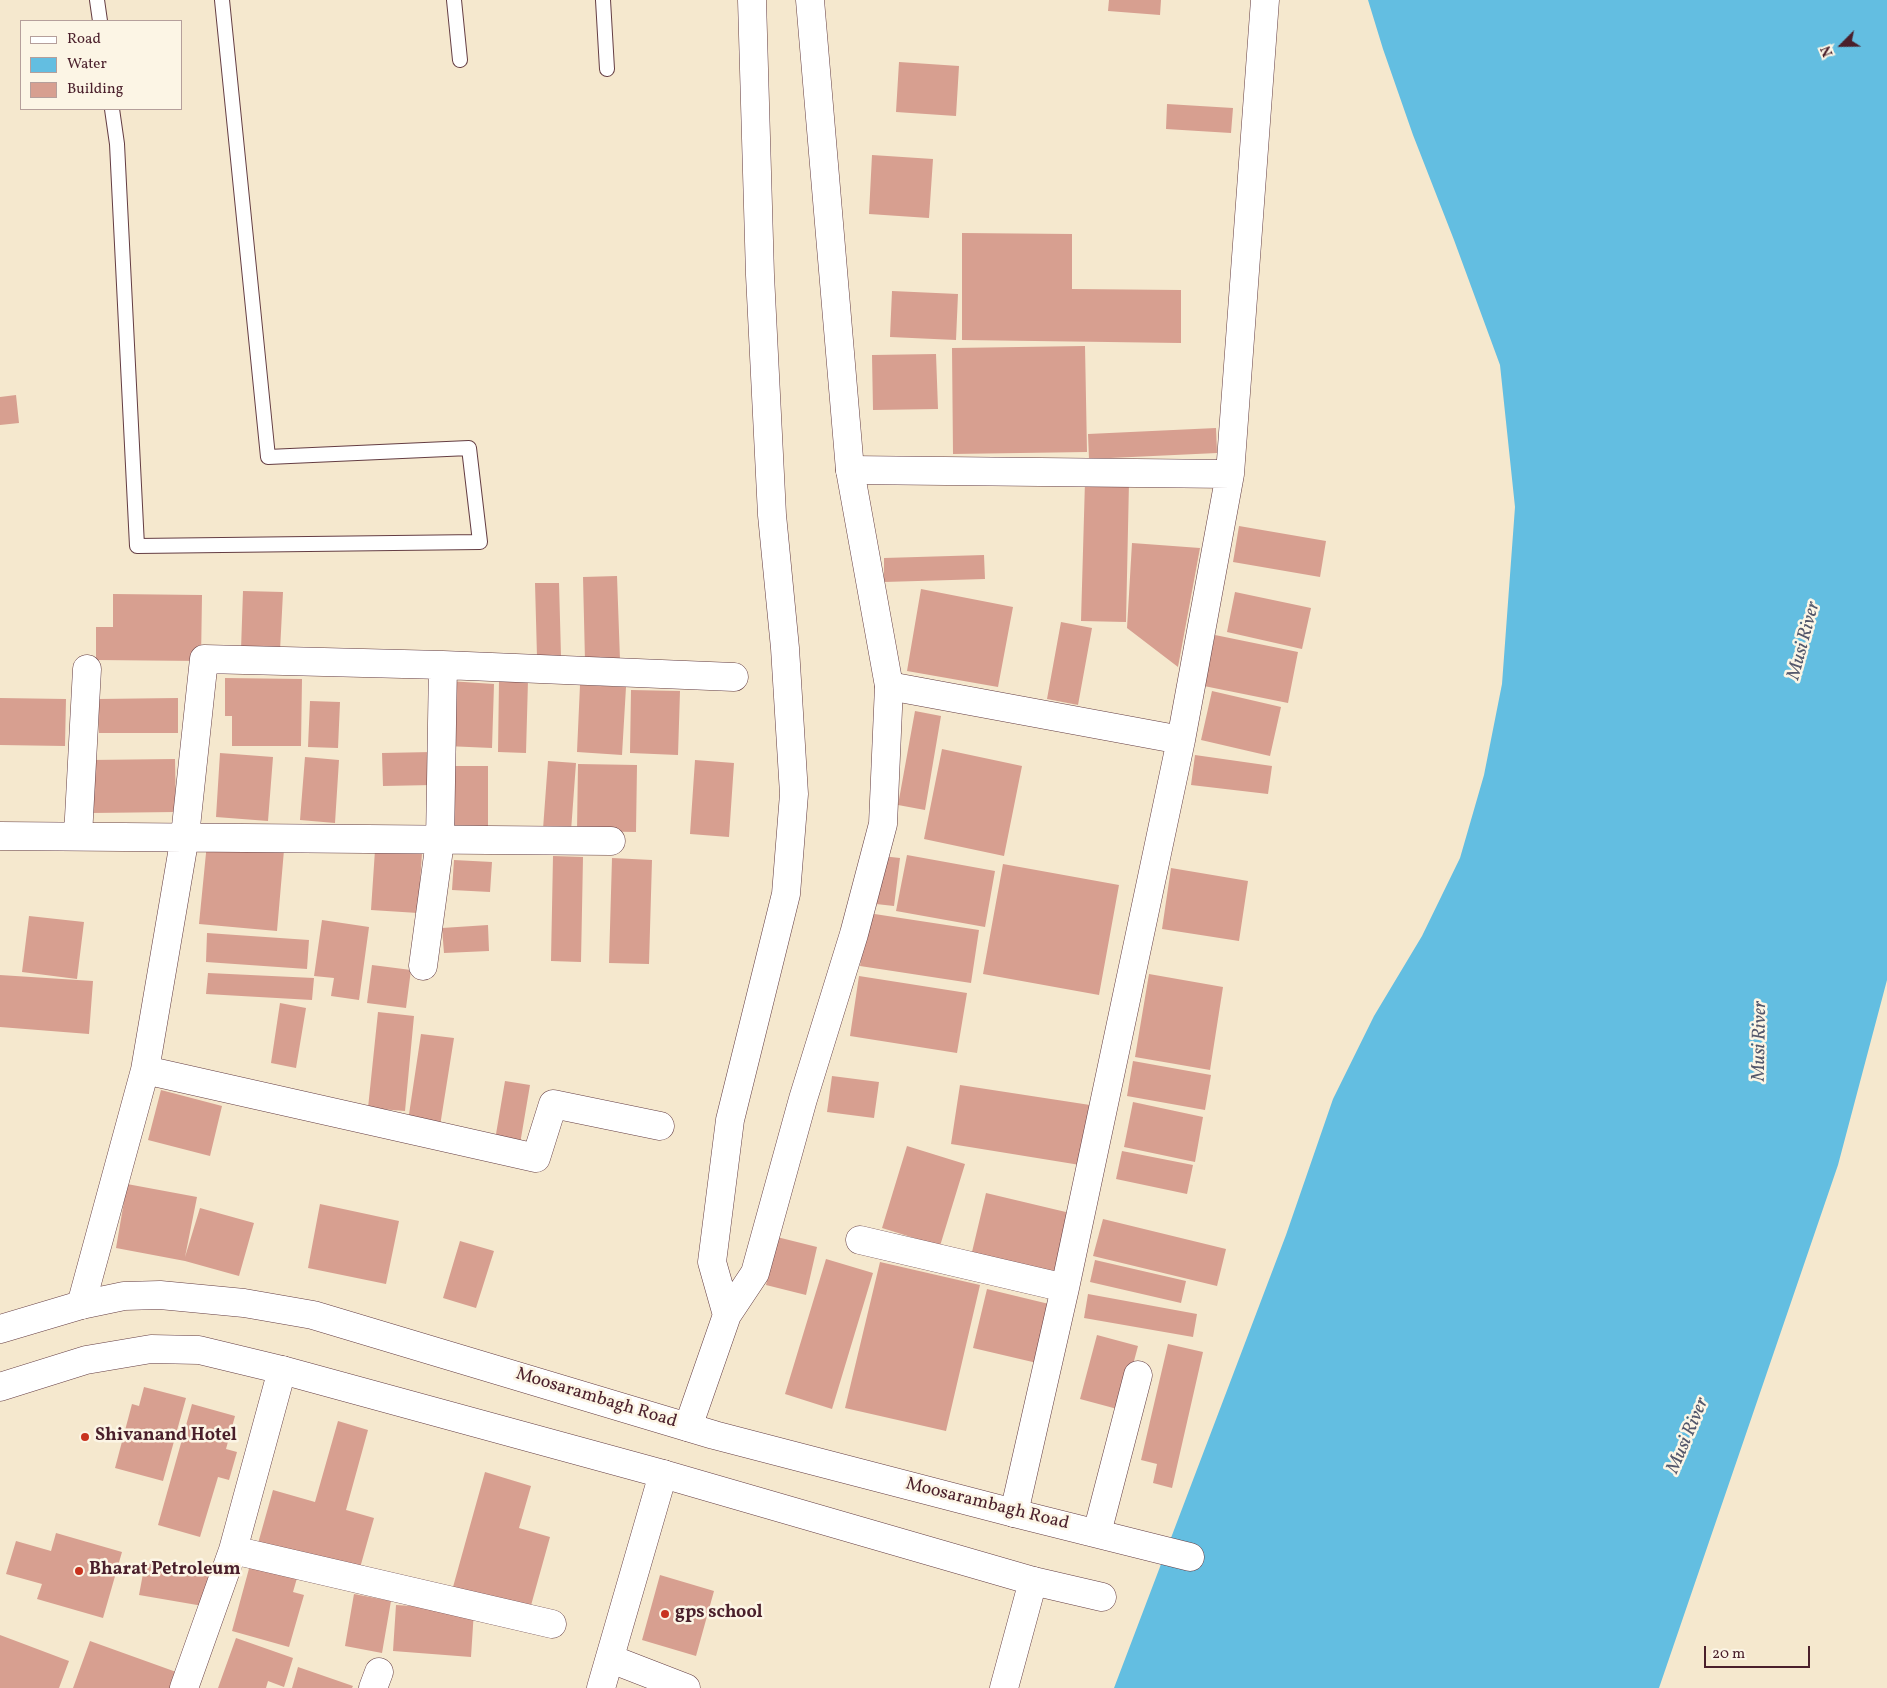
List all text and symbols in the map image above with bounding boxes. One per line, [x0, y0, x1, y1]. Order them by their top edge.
legend [20, 20, 182, 110]
north arrow [1817, 20, 1867, 70]
text: Road [67, 29, 101, 50]
text: N [1817, 43, 1838, 59]
text: Water [67, 54, 107, 75]
text: Building [67, 79, 123, 100]
water label: Musi River [1784, 599, 1826, 683]
water label: Musi River [1749, 1001, 1773, 1081]
street label: Moosarambagh Road [513, 1364, 679, 1434]
water label: Musi River [1663, 1395, 1715, 1477]
place label: Shivanand Hotel [95, 1426, 237, 1448]
marker: Shivanand Hotel [79, 1431, 91, 1443]
street label: Moosarambagh Road [903, 1474, 1071, 1536]
place label: Bharat Petroleum [89, 1560, 241, 1582]
marker: Bharat Petroleum [73, 1565, 85, 1577]
place label: gps school [675, 1603, 763, 1625]
marker: gps school [659, 1608, 671, 1620]
scale bar [1707, 1636, 1813, 1668]
text: 20 m [1712, 1644, 1745, 1665]

